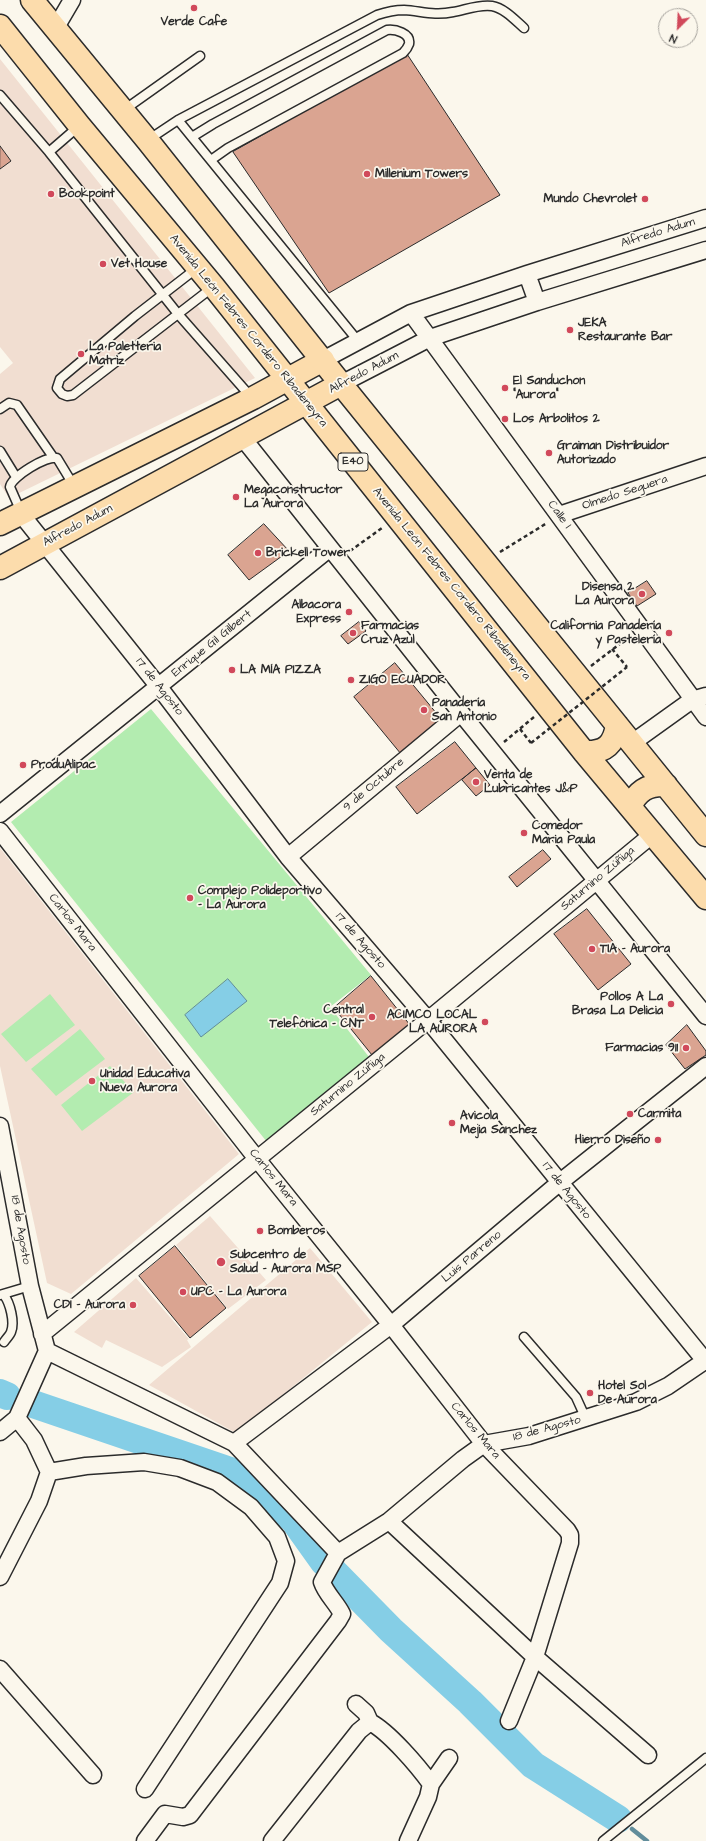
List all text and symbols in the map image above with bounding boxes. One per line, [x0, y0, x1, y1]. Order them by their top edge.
marker: Verde Cafe [189, 3, 199, 13]
north arrow [658, 8, 698, 48]
place label: Verde Cafe [161, 15, 227, 29]
text: N [667, 30, 680, 47]
place label: Millenium Towers [375, 167, 468, 181]
marker: Millenium Towers [362, 169, 372, 179]
place label: Bookpoint [59, 187, 114, 201]
marker: Bookpoint [46, 189, 56, 199]
place label: Mundo Chevrolet [544, 192, 637, 206]
marker: Mundo Chevrolet [640, 194, 650, 204]
street label: Alfredo Adum [619, 215, 697, 251]
street label: Avenida León Febres Cordero Ribadeneyra [166, 232, 330, 430]
place label: Vet House [111, 257, 167, 271]
marker: Vet House [98, 259, 108, 269]
place label: JEKA Restaurante Bar [578, 316, 672, 344]
marker: JEKA Restaurante Bar [565, 325, 575, 335]
place label: La Paletteria Matriz [89, 340, 161, 368]
marker: La Paletteria Matriz [76, 349, 86, 359]
street label: Alfredo Adum [327, 349, 401, 397]
place label: El Sanduchon "Aurora" [513, 374, 585, 402]
marker: El Sanduchon "Aurora" [500, 383, 510, 393]
place label: Los Arbolitos 2 [513, 412, 600, 426]
marker: Los Arbolitos 2 [500, 414, 510, 424]
place label: Graiman Distribuidor Autorizado [557, 439, 669, 467]
marker: Graiman Distribuidor Autorizado [544, 448, 554, 458]
road number: E40 [338, 453, 368, 471]
street label: Olmedo Seguera [580, 472, 670, 514]
place label: Megaconstructor La Aurora [244, 483, 342, 511]
street label: Avenida León Febres Cordero Ribadeneyra [369, 485, 533, 683]
marker: Megaconstructor La Aurora [231, 492, 241, 502]
street label: Calle 1 [544, 498, 574, 532]
street label: Alfredo Adum [41, 502, 115, 550]
place label: Brickell Tower [266, 546, 350, 560]
marker: Brickell Tower [253, 548, 263, 558]
place label: Disensa 2 La Aurora [575, 580, 634, 608]
marker: Disensa 2 La Aurora [637, 589, 647, 599]
place label: Albacora Express [292, 598, 341, 626]
street label: Enrique Gil Gilbert [169, 607, 255, 681]
marker: Albacora Express [344, 607, 354, 617]
place label: Farmacias Cruz Azul [361, 619, 419, 647]
place label: California Panadería y Pastelería [550, 619, 661, 647]
marker: Farmacias Cruz Azul [348, 628, 358, 638]
marker: California Panadería y Pastelería [664, 628, 674, 638]
street label: 17 de Agosto [132, 655, 186, 719]
place label: LA MÍA PIZZA [240, 663, 321, 677]
marker: LA MÍA PIZZA [227, 665, 237, 675]
place label: ZIGO ECUADOR [359, 673, 446, 687]
marker: ZIGO ECUADOR [346, 675, 356, 685]
place label: Panadería San Antonio [432, 696, 496, 724]
marker: Panadería San Antonio [419, 705, 429, 715]
street label: 9 de Octubre [340, 755, 408, 815]
place label: ProduAlipac [31, 758, 96, 772]
marker: ProduAlipac [18, 760, 28, 770]
place label: Venta de Lubricantes J&P [484, 768, 577, 796]
marker: Venta de Lubricantes J&P [471, 777, 481, 787]
place label: Comedor Maria Paula [532, 819, 595, 847]
marker: Comedor Maria Paula [519, 828, 529, 838]
street label: Saturnino Zúñiga [558, 844, 638, 914]
place label: Complejo Polideportivo - La Aurora [198, 884, 322, 912]
street label: Carlos Mara [45, 891, 99, 955]
marker: Complejo Polideportivo - La Aurora [185, 893, 195, 903]
street label: 17 de Agosto [332, 910, 388, 972]
place label: TIA - Aurora [600, 942, 670, 956]
marker: TIA - Aurora [587, 944, 597, 954]
place label: Pollos A La Brasa La Delicia [572, 990, 663, 1018]
marker: Pollos A La Brasa La Delicia [666, 999, 676, 1009]
place label: Central Telefónica - CNT [269, 1003, 364, 1031]
place label: ACIMCO LOCAL LA AURORA [387, 1008, 477, 1036]
marker: Central Telefónica - CNT [367, 1012, 377, 1022]
marker: ACIMCO LOCAL LA AURORA [480, 1017, 490, 1027]
place label: Farmacias 911 [605, 1041, 678, 1055]
marker: Farmacias 911 [681, 1043, 691, 1053]
street label: Saturnino Zúñiga [308, 1050, 388, 1120]
place label: Unidad Educativa Nueva Aurora [100, 1067, 190, 1095]
marker: Unidad Educativa Nueva Aurora [87, 1076, 97, 1086]
place label: Carmita [638, 1107, 681, 1121]
place label: Avicola Mejia Sanchez [460, 1109, 537, 1137]
marker: Carmita [625, 1109, 635, 1119]
marker: Avicola Mejia Sanchez [447, 1118, 457, 1128]
place label: Hierro Diseño [575, 1133, 650, 1147]
marker: Hierro Diseño [653, 1135, 663, 1145]
street label: Carlos Mara [246, 1146, 300, 1210]
street label: 17 de Agosto [539, 1159, 593, 1223]
street label: 18 de Agosto [7, 1194, 33, 1266]
place label: Bomberos [268, 1224, 325, 1238]
marker: Bomberos [255, 1226, 265, 1236]
street label: Luis Parreno [439, 1228, 505, 1286]
place label: Subcentro de Salud - Aurora MSP [230, 1248, 341, 1276]
marker: Subcentro de Salud - Aurora MSP [215, 1256, 227, 1268]
place label: UPC - La Aurora [191, 1285, 286, 1299]
marker: UPC - La Aurora [178, 1287, 188, 1297]
place label: CDI - Aurora [54, 1298, 125, 1312]
marker: CDI - Aurora [128, 1300, 138, 1310]
place label: Hotel Sol De Aurora [598, 1379, 657, 1407]
marker: Hotel Sol De Aurora [585, 1388, 595, 1398]
street label: Carlos Mara [447, 1400, 503, 1462]
street label: 18 de Agosto [511, 1413, 583, 1445]

